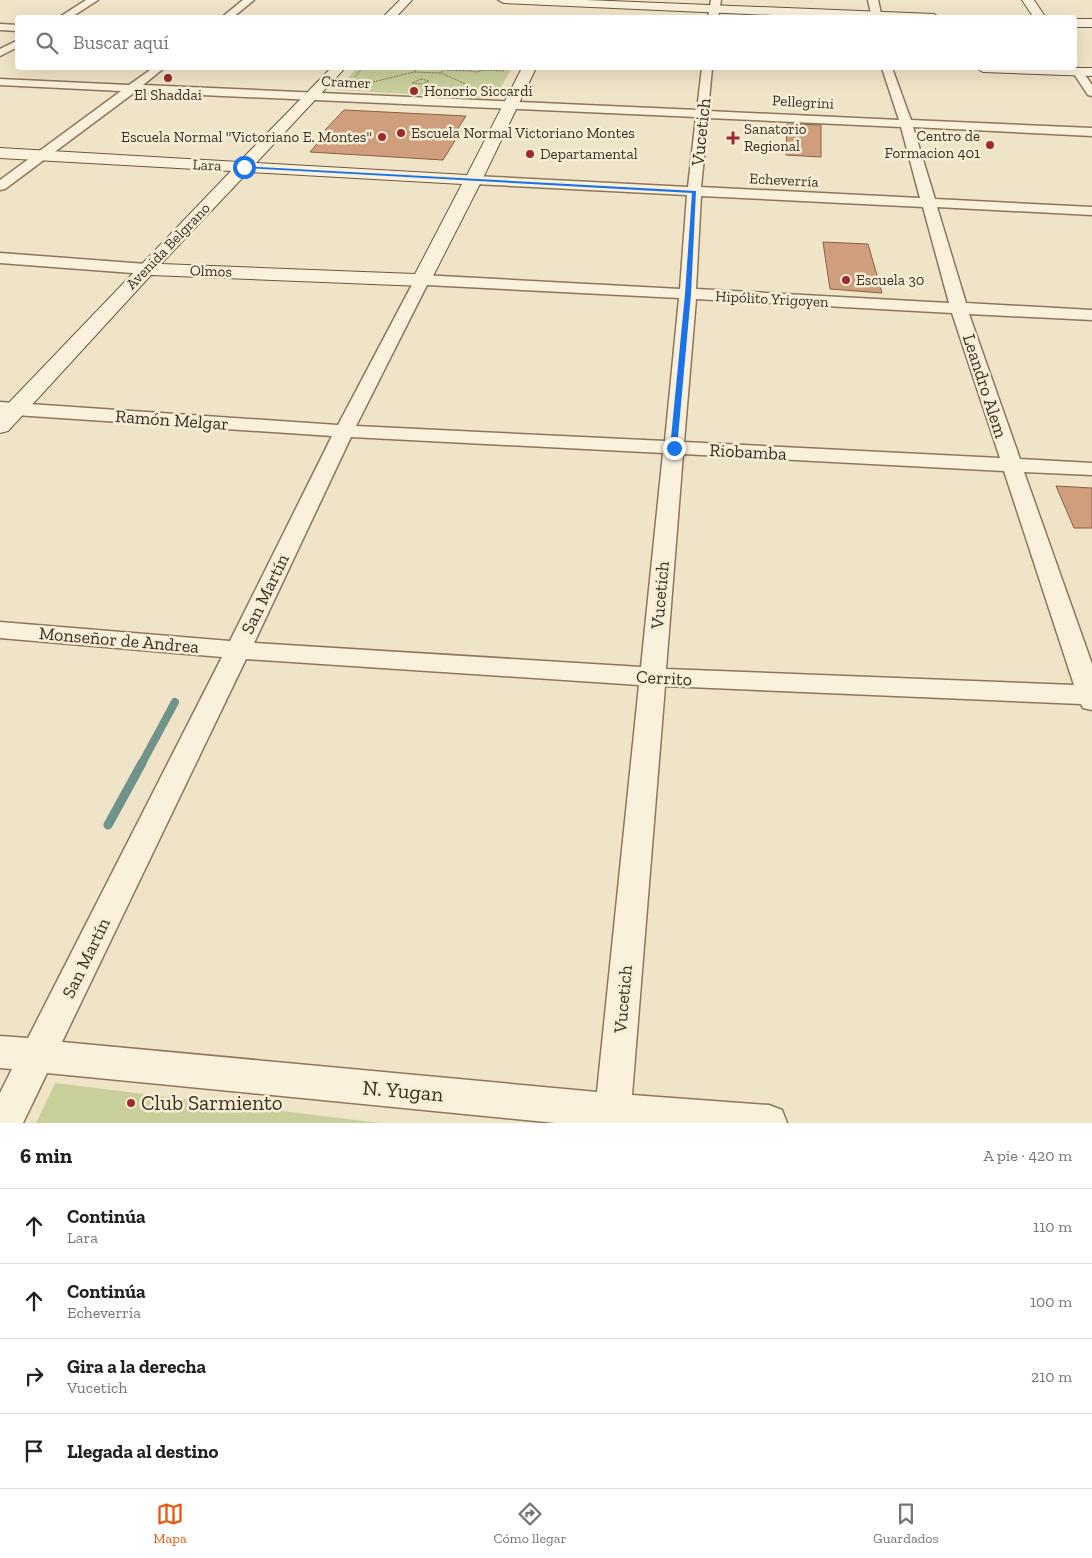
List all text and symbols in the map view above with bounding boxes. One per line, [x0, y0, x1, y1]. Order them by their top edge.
search box [15, 15, 1077, 70]
icon: search [33, 29, 61, 57]
text: Buscar aquí [73, 31, 169, 54]
marker: El Shaddai [162, 72, 174, 84]
street label: Cramer [321, 72, 371, 92]
place label: Honorio Siccardi [424, 82, 533, 100]
marker: Honorio Siccardi [408, 85, 420, 97]
place label: El Shaddai [134, 86, 202, 104]
street label: Pellegrini [772, 91, 834, 113]
street label: Vucetich [686, 97, 715, 168]
place label: Sanatorio Regional [744, 120, 807, 155]
place label: Escuela Normal Victoriano Montes [411, 124, 635, 142]
marker: Escuela Normal Victoriano Montes [395, 127, 407, 139]
place label: Centro de Formacion 401 [884, 127, 980, 162]
place label: Escuela Normal "Victoriano E. Montes" [121, 128, 372, 146]
marker: Escuela Normal "Victoriano E. Montes" [376, 131, 388, 143]
marker: Sanatorio Regional [726, 131, 740, 145]
marker: Centro de Formacion 401 [984, 139, 996, 151]
place label: Departamental [540, 145, 638, 163]
marker: Departamental [524, 148, 536, 160]
street label: Lara [192, 155, 222, 175]
route start [233, 156, 256, 179]
street label: Echeverría [749, 169, 819, 191]
street label: Avenida Belgrano [122, 199, 214, 293]
street label: Olmos [190, 261, 232, 281]
place label: Escuela 30 [856, 271, 924, 289]
marker: Escuela 30 [840, 274, 852, 286]
street label: Hipólito Yrigoyen [715, 287, 830, 311]
street label: Leandro Alem [958, 331, 1012, 441]
street label: Ramón Melgar [114, 405, 230, 435]
route end [663, 437, 686, 460]
street label: Riobamba [709, 439, 788, 465]
street label: San Martín [236, 550, 294, 638]
street label: Vucetich [646, 560, 674, 631]
street label: Monseñor de Andrea [38, 622, 200, 658]
street label: Cerrito [635, 666, 693, 690]
street label: San Martín [57, 914, 115, 1002]
street label: Vucetich [609, 964, 637, 1035]
street label: N. Yugan [362, 1075, 444, 1106]
place label: Club Sarmiento [141, 1090, 283, 1115]
marker: Club Sarmiento [125, 1097, 137, 1109]
text: 6 min [20, 1143, 72, 1168]
text: A pie · 420 m [983, 1146, 1072, 1165]
text: Continúa [67, 1205, 146, 1228]
icon: ahead [20, 1212, 48, 1240]
text: 110 m [1033, 1217, 1072, 1236]
text: Lara [67, 1228, 98, 1247]
text: Continúa [67, 1280, 146, 1303]
icon: ahead [20, 1287, 48, 1315]
text: 100 m [1030, 1292, 1072, 1311]
text: Echeverría [67, 1303, 141, 1322]
text: Gira a la derecha [67, 1355, 206, 1378]
icon: right [20, 1362, 48, 1390]
text: 210 m [1031, 1367, 1072, 1386]
text: Vucetich [67, 1378, 127, 1397]
icon: arrive [20, 1437, 48, 1465]
text: Llegada al destino [67, 1440, 218, 1463]
tab: Mapa [153, 1500, 187, 1547]
tab: Cómo llegar [493, 1500, 566, 1547]
tab: Guardados [873, 1500, 939, 1547]

